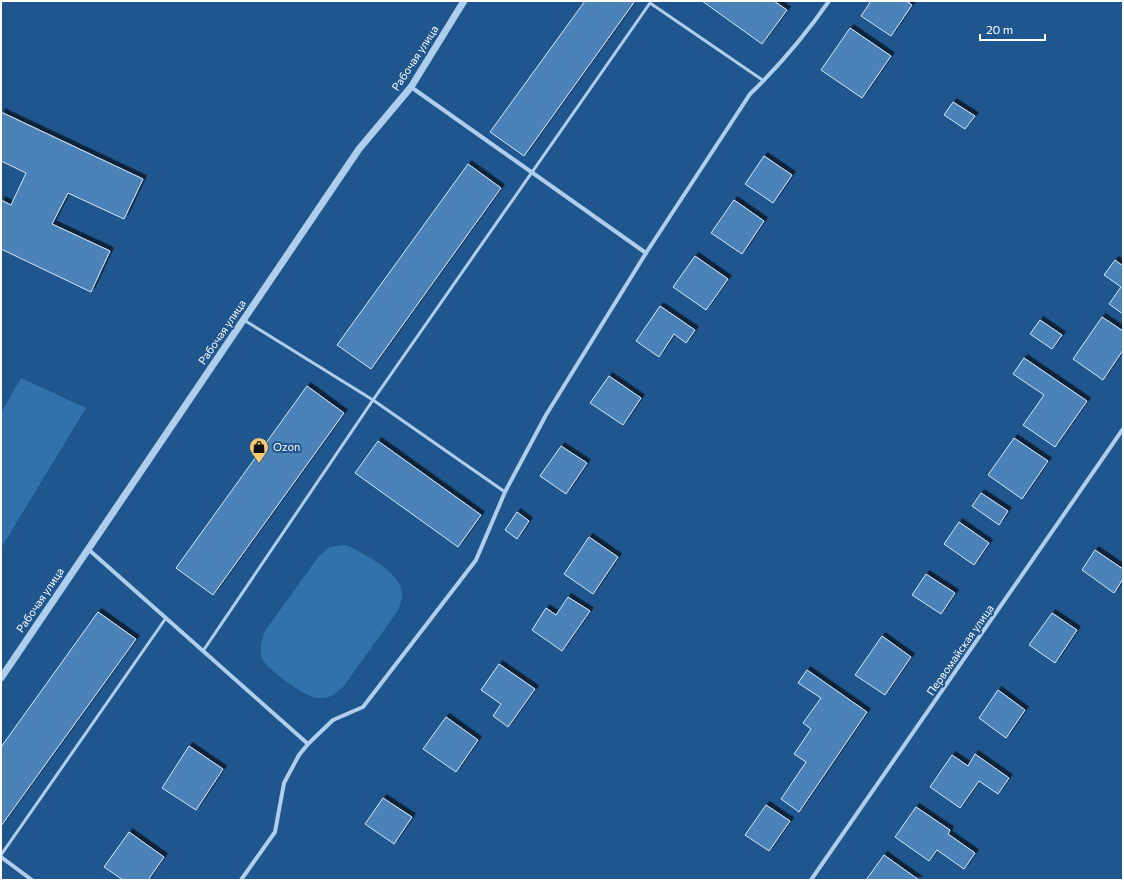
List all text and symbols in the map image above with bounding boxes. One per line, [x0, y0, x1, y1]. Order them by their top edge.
scale bar [980, 16, 1045, 42]
text: 20 m [986, 22, 1013, 36]
street label: Рабочая улица [389, 23, 441, 93]
street label: Рабочая улица [195, 297, 248, 367]
shop icon: Ozon [248, 436, 270, 464]
place label: Ozon [273, 440, 300, 453]
street label: Рабочая улица [13, 565, 66, 635]
street label: Первомайская улица [923, 602, 996, 698]

